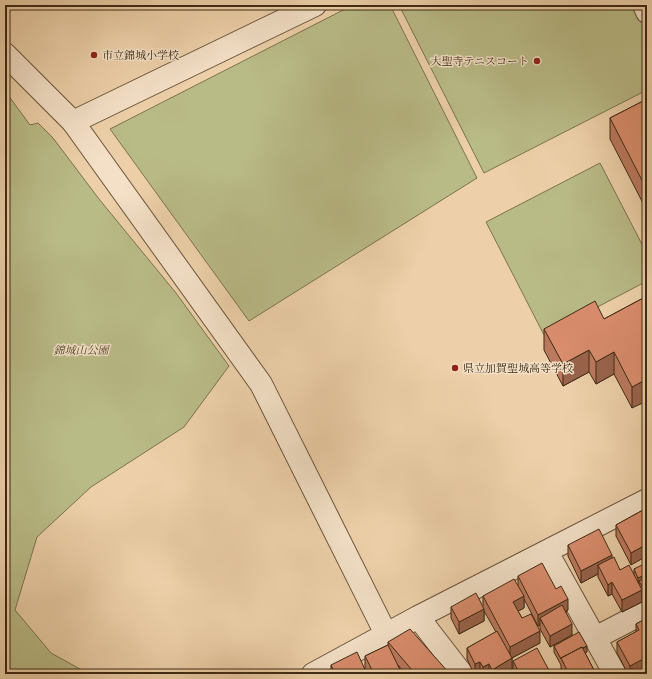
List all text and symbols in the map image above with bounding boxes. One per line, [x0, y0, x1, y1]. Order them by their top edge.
place label: 市立錦城小学校 [102, 49, 179, 62]
marker: 市立錦城小学校 [89, 50, 99, 60]
place label: 大聖寺テニスコート [430, 55, 529, 68]
marker: 大聖寺テニスコート [532, 56, 542, 66]
park label: 錦城山公園 [54, 344, 110, 357]
place label: 県立加賀聖城高等学校 [463, 362, 573, 375]
marker: 県立加賀聖城高等学校 [450, 363, 460, 373]

